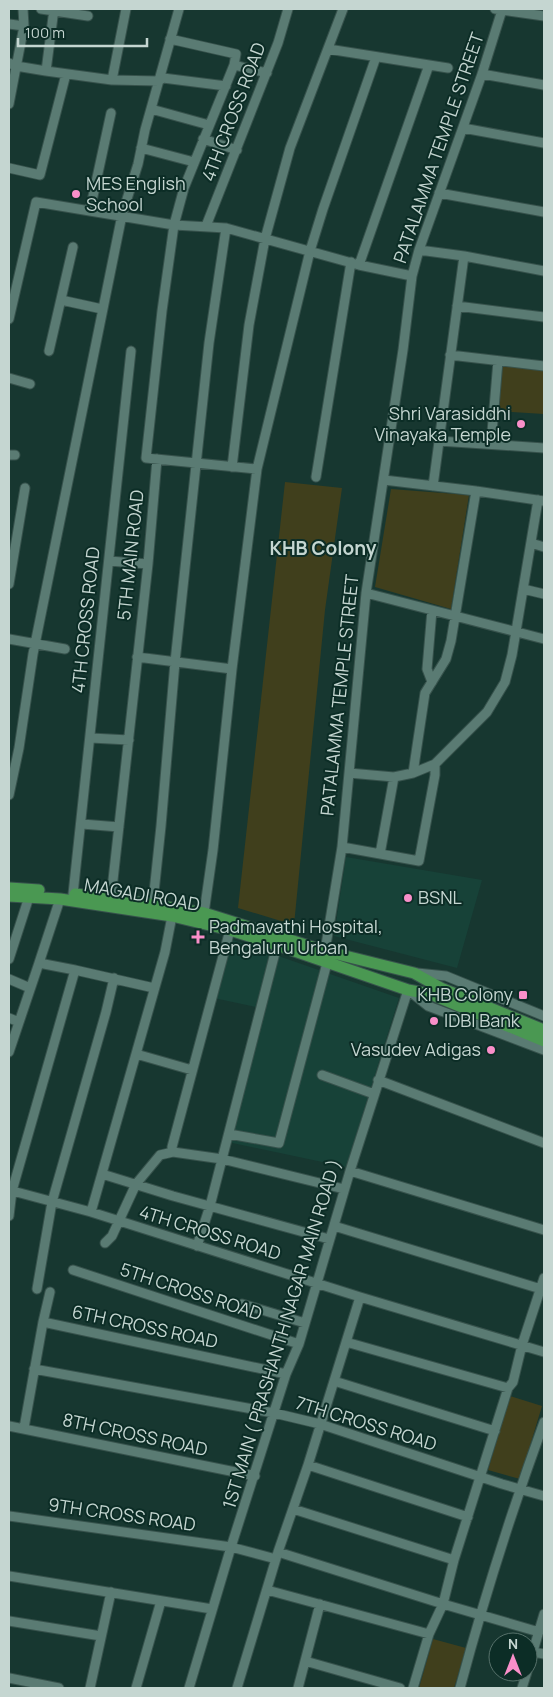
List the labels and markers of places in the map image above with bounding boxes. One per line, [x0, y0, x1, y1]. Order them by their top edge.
place label: MES English School [86, 171, 186, 216]
marker: MES English School [70, 188, 82, 200]
place label: Shri Varasiddhi Vinayaka Temple [374, 401, 511, 446]
marker: Shri Varasiddhi Vinayaka Temple [515, 418, 527, 430]
place label: BSNL [418, 885, 462, 909]
marker: BSNL [402, 892, 414, 904]
place label: Padmavathi Hospital, Bengaluru Urban [209, 914, 383, 959]
marker: Padmavathi Hospital, Bengaluru Urban [191, 930, 205, 944]
place label: KHB Colony [417, 982, 514, 1006]
marker: KHB Colony [517, 989, 529, 1001]
place label: IDBI Bank [444, 1008, 521, 1032]
marker: IDBI Bank [428, 1015, 440, 1027]
place label: Vasudev Adigas [351, 1037, 481, 1061]
marker: Vasudev Adigas [485, 1044, 497, 1056]

